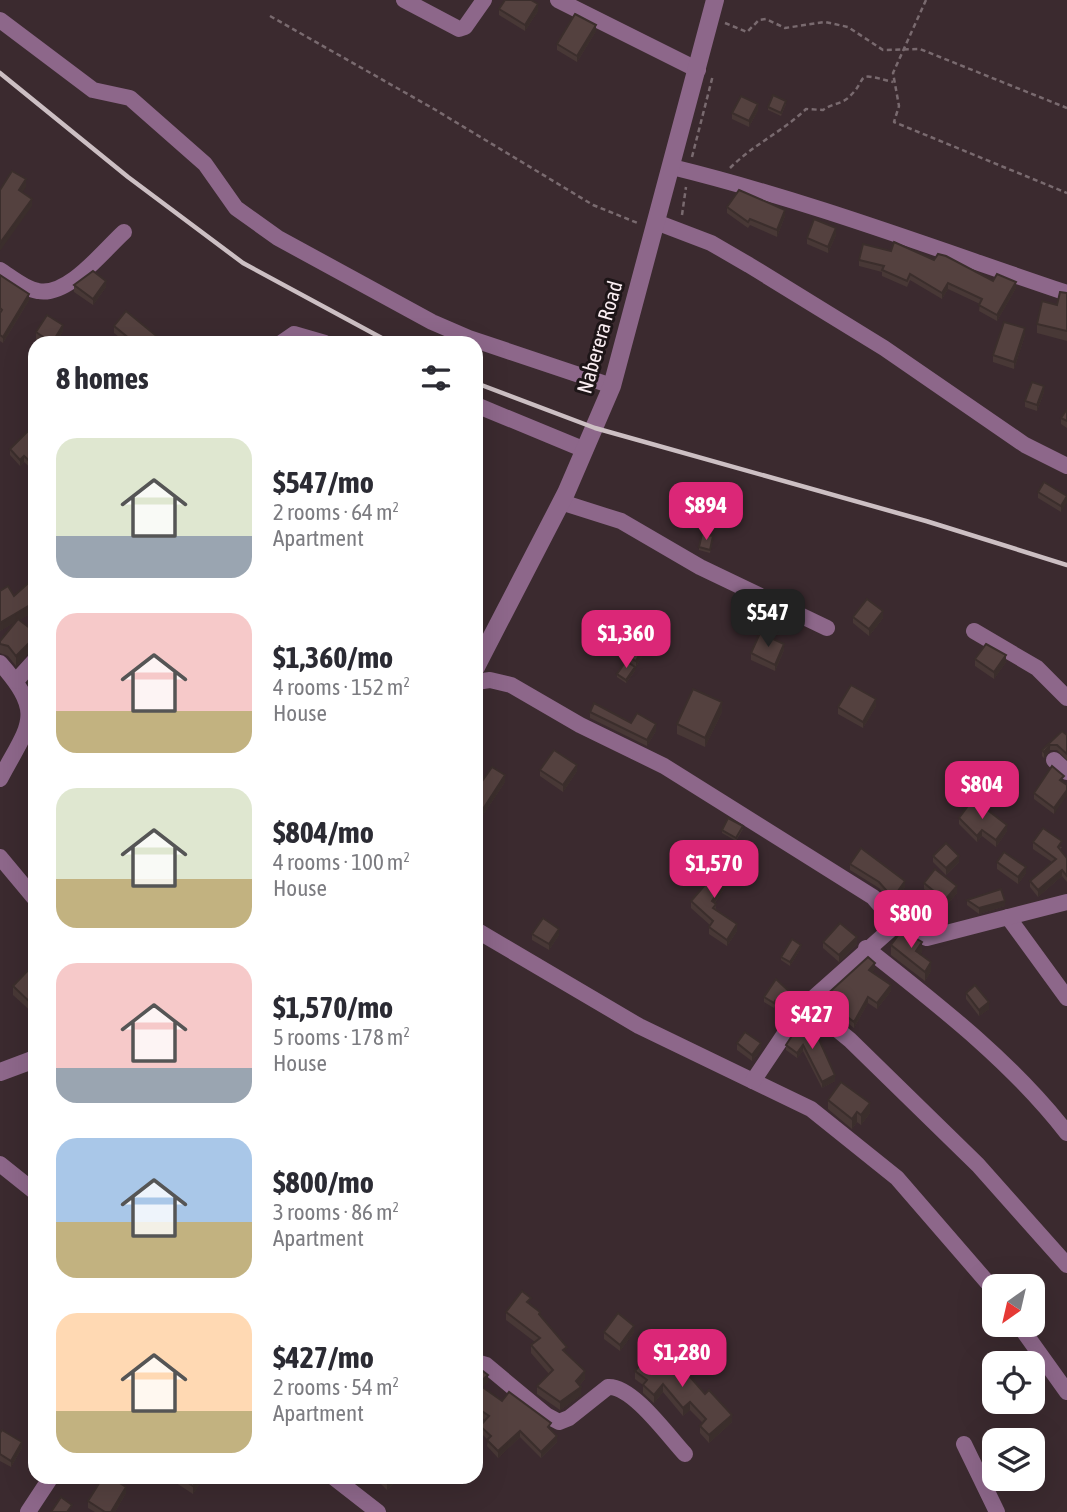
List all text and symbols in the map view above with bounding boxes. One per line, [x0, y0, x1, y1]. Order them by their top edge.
street label: Naberera Road [571, 278, 627, 396]
icon: filters [417, 359, 455, 397]
text: 8 homes [56, 361, 149, 395]
text: $547/mo [273, 465, 374, 499]
icon: home [112, 466, 196, 550]
pin: $894 [665, 482, 747, 542]
text: $894 [685, 492, 727, 518]
text: 2 rooms · 64 m² [273, 499, 399, 525]
text: Apartment [273, 525, 364, 551]
pin: $547 [727, 590, 809, 649]
text: $547 [747, 599, 789, 625]
pin: $1,360 [569, 610, 683, 670]
text: $1,360 [598, 620, 655, 646]
text: $1,360/mo [273, 640, 393, 674]
icon: home [112, 641, 196, 725]
text: 4 rooms · 152 m² [273, 674, 410, 700]
text: House [273, 700, 327, 726]
pin: $804 [941, 762, 1023, 821]
text: $804 [961, 771, 1003, 797]
text: $804/mo [273, 815, 374, 849]
icon: home [112, 816, 196, 900]
pin: $1,570 [657, 841, 771, 900]
text: 4 rooms · 100 m² [273, 849, 410, 875]
text: $1,570 [686, 850, 743, 876]
text: House [273, 875, 327, 901]
pin: $800 [870, 890, 952, 950]
text: $800 [890, 900, 932, 926]
text: $1,570/mo [273, 990, 393, 1024]
icon: home [112, 991, 196, 1075]
pin: $427 [771, 992, 853, 1051]
text: $427 [791, 1001, 833, 1027]
text: 5 rooms · 178 m² [273, 1024, 410, 1050]
text: House [273, 1050, 327, 1076]
text: $800/mo [273, 1165, 374, 1199]
icon: home [112, 1166, 196, 1250]
text: 3 rooms · 86 m² [273, 1199, 399, 1225]
text: Apartment [273, 1225, 364, 1251]
north arrow [982, 1274, 1045, 1337]
map controls [982, 1274, 1045, 1491]
pin: $1,280 [625, 1330, 739, 1389]
text: $1,280 [654, 1339, 711, 1365]
text: $427/mo [273, 1340, 374, 1374]
icon: home [112, 1341, 196, 1425]
button: locate [982, 1351, 1045, 1414]
text: 2 rooms · 54 m² [273, 1374, 399, 1400]
text: Apartment [273, 1400, 364, 1426]
button: layers [982, 1428, 1045, 1491]

